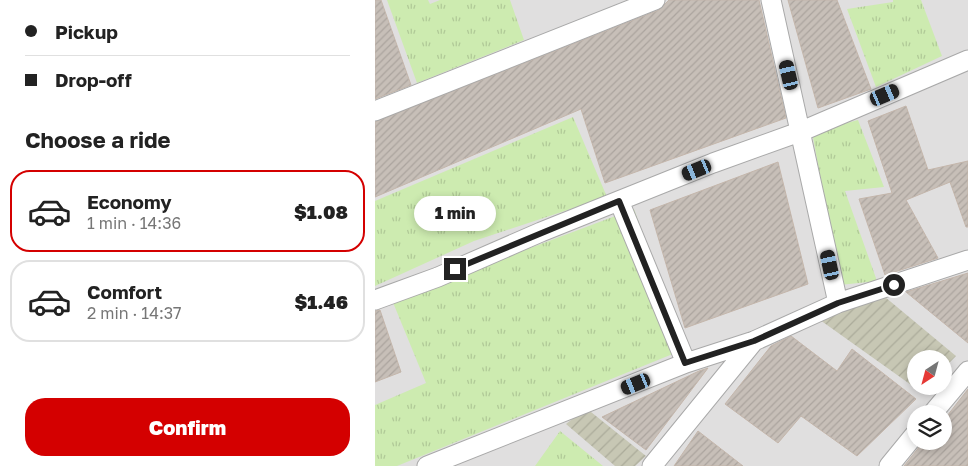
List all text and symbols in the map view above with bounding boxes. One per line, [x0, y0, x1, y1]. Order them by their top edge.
text: Pickup [55, 20, 118, 43]
car [778, 59, 799, 91]
text: Drop-off [55, 68, 132, 91]
car [868, 82, 901, 108]
text: Choose a ride [25, 126, 171, 153]
car [680, 157, 713, 183]
icon: car [27, 189, 72, 234]
text: Economy [87, 190, 172, 213]
callout: 1 min [414, 196, 496, 232]
text: $1.08 [294, 200, 348, 223]
text: 1 min [435, 203, 475, 223]
text: 1 min · 14:36 [87, 213, 181, 233]
car [819, 249, 840, 281]
route end [444, 258, 466, 280]
route start [883, 274, 905, 296]
icon: car [27, 279, 72, 324]
text: Comfort [87, 280, 162, 303]
text: $1.46 [295, 290, 348, 313]
text: 2 min · 14:37 [87, 303, 182, 323]
north arrow [907, 350, 953, 395]
map controls [907, 350, 952, 450]
car [619, 371, 652, 397]
button: Confirm [25, 398, 350, 456]
button: layers [907, 405, 952, 450]

